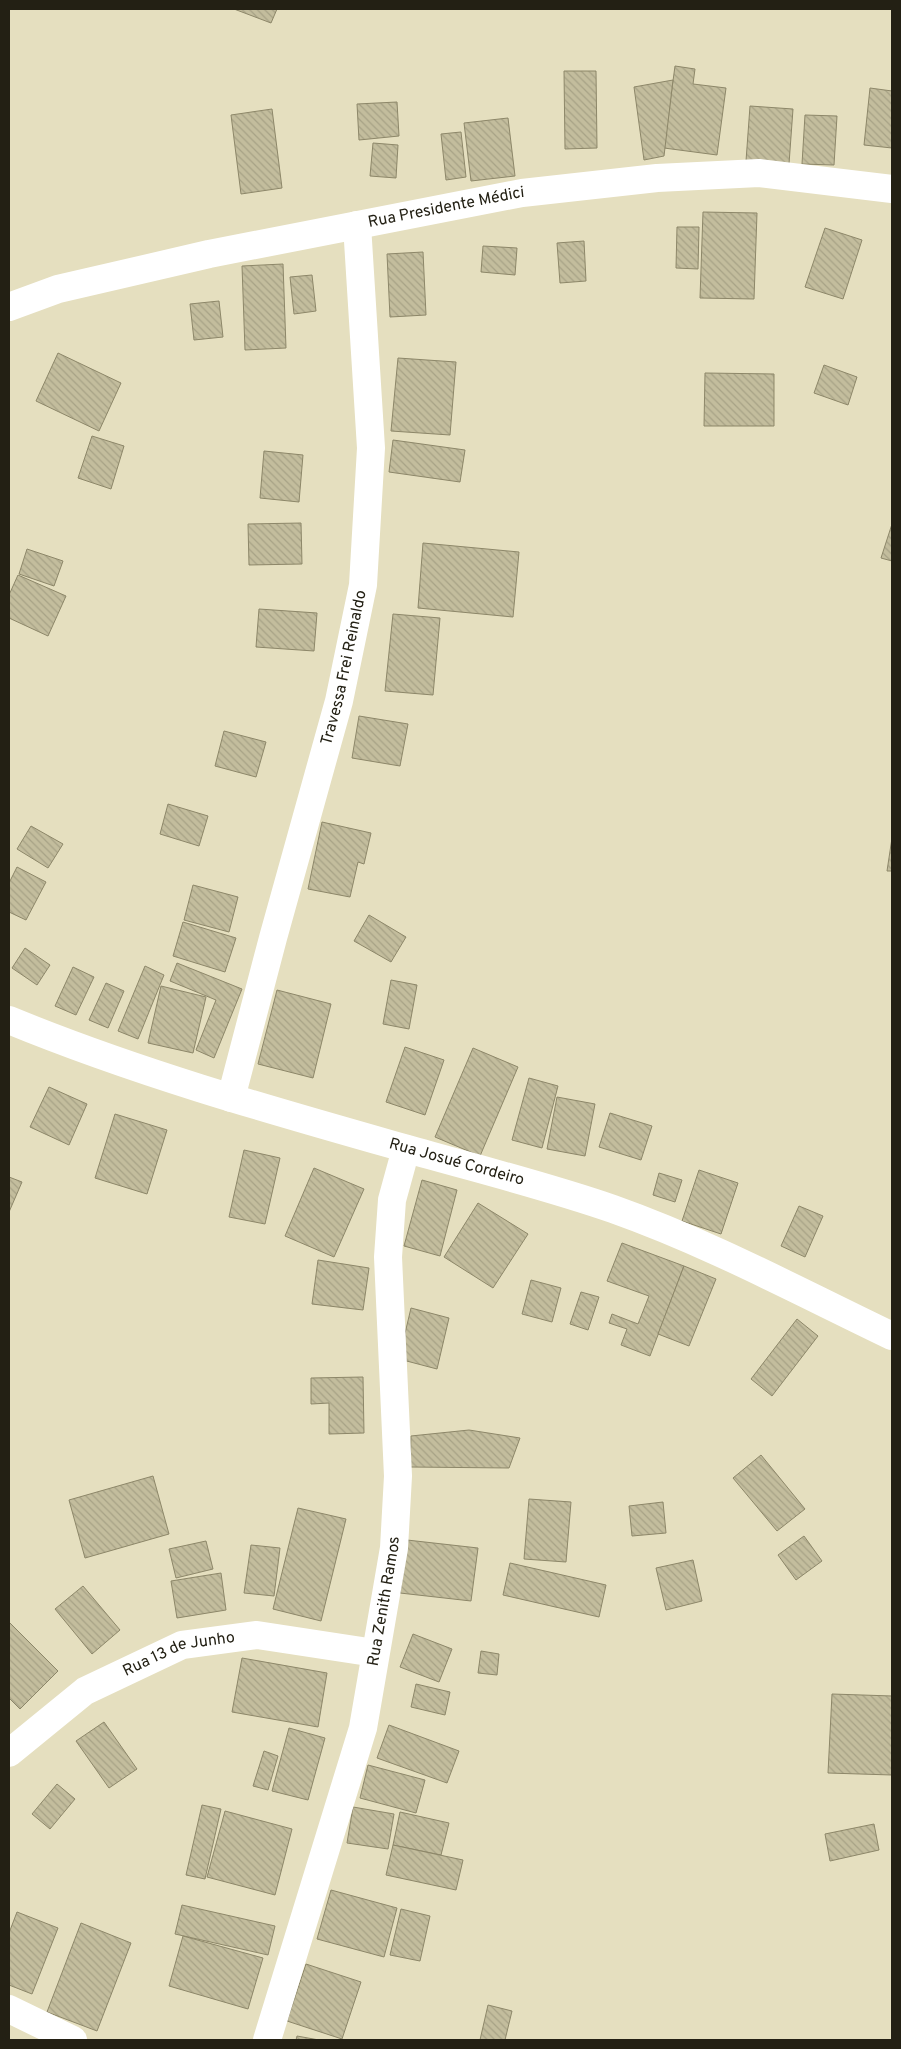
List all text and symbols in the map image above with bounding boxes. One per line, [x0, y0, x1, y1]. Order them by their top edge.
street label: Rua Presidente Médici [366, 183, 526, 233]
street label: Travessa Frei Reinaldo [317, 588, 372, 748]
street label: Rua Josué Cordeiro [387, 1134, 527, 1191]
street label: Rua Zenith Ramos [364, 1536, 405, 1668]
street label: Rua 13 de Junho [120, 1628, 236, 1682]

